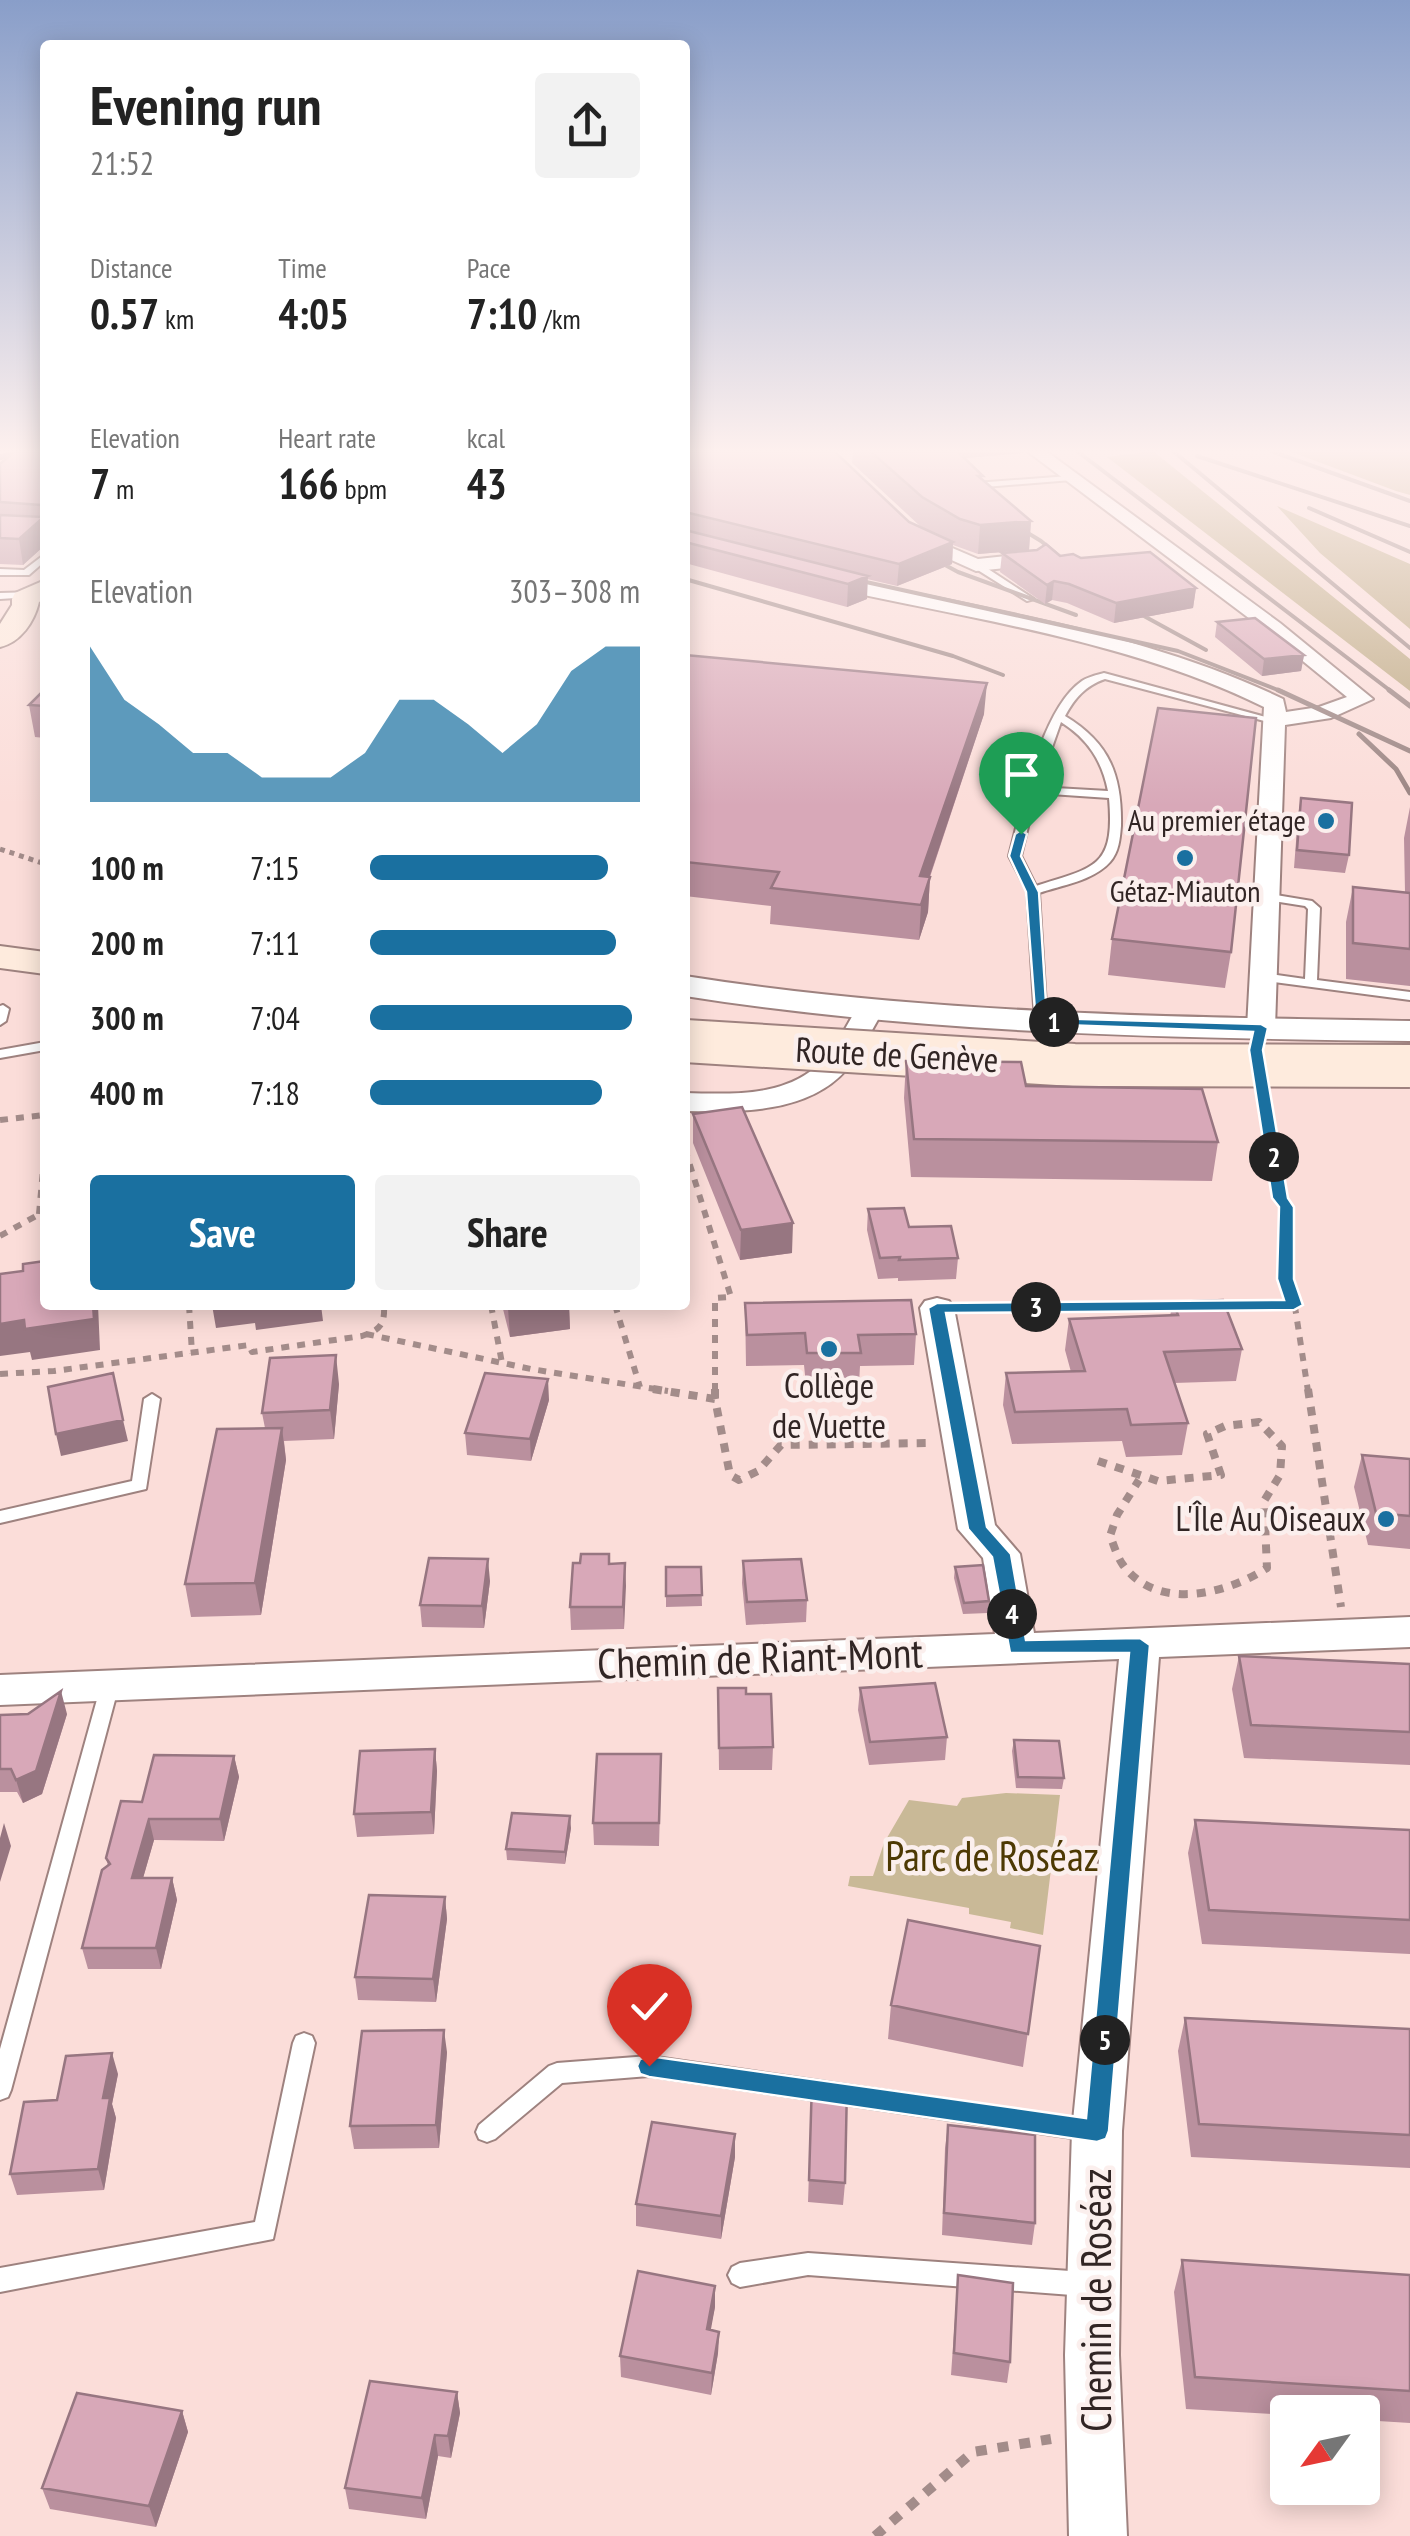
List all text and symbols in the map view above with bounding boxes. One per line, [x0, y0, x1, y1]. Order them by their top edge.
text: Evening run [90, 69, 322, 140]
button: share [535, 73, 640, 178]
text: 21:52 [90, 142, 154, 184]
text: Distance [90, 249, 173, 286]
text: Time [278, 249, 327, 286]
text: Pace [467, 249, 511, 286]
text: 0.57 [90, 286, 159, 341]
text: 4:05 [278, 286, 349, 341]
text: 7:10 [467, 286, 537, 341]
text: km [159, 300, 194, 337]
text: /km [537, 300, 581, 337]
text: Elevation [90, 419, 180, 456]
text: Heart rate [278, 419, 376, 456]
text: kcal [467, 419, 505, 456]
text: 7 [90, 456, 110, 511]
text: 166 [278, 456, 339, 511]
text: 43 [467, 456, 507, 511]
text: m [110, 470, 134, 507]
text: bpm [339, 470, 387, 507]
text: Elevation [90, 570, 193, 612]
text: 303–308 m [509, 570, 640, 612]
pin [979, 732, 1064, 835]
icon: arrive [994, 747, 1049, 802]
place label: Au premier étage [1128, 800, 1306, 839]
marker: Au premier étage [1315, 810, 1337, 832]
text: 100 m [90, 847, 164, 889]
text: 7:15 [250, 847, 300, 889]
marker: Gétaz-Miauton [1174, 847, 1196, 869]
place label: Gétaz-Miauton [1110, 871, 1260, 910]
text: 200 m [90, 922, 164, 964]
text: 7:11 [250, 922, 300, 964]
text: 300 m [90, 997, 164, 1039]
text: 7:04 [250, 997, 300, 1039]
pin: 1 [1029, 997, 1079, 1047]
text: 1 [1047, 1003, 1061, 1040]
street label: Route de Genève [795, 1026, 1000, 1082]
text: 400 m [90, 1072, 164, 1114]
text: 7:18 [250, 1072, 300, 1114]
pin: 2 [1249, 1132, 1299, 1182]
text: 2 [1267, 1138, 1281, 1175]
button: Save [90, 1175, 355, 1290]
button: Share [375, 1175, 640, 1290]
pin: 3 [1011, 1282, 1061, 1332]
text: 3 [1029, 1288, 1043, 1325]
marker: Collège de Vuette [818, 1338, 840, 1360]
place label: Collège de Vuette [772, 1362, 886, 1448]
place label: L'Île Au Oiseaux [1176, 1495, 1366, 1541]
marker: L'Île Au Oiseaux [1375, 1508, 1397, 1530]
pin: 4 [987, 1589, 1037, 1639]
text: 4 [1005, 1595, 1019, 1632]
street label: Chemin de Riant-Mont [596, 1624, 924, 1691]
park label: Parc de Roséaz [885, 1828, 1099, 1883]
pin [607, 1964, 692, 2067]
icon: check [622, 1979, 677, 2034]
pin: 5 [1080, 2015, 1130, 2065]
text: 5 [1098, 2021, 1112, 2058]
street label: Chemin de Roséaz [1068, 2168, 1123, 2432]
north arrow [1270, 2395, 1380, 2505]
map controls [1270, 2395, 1380, 2505]

